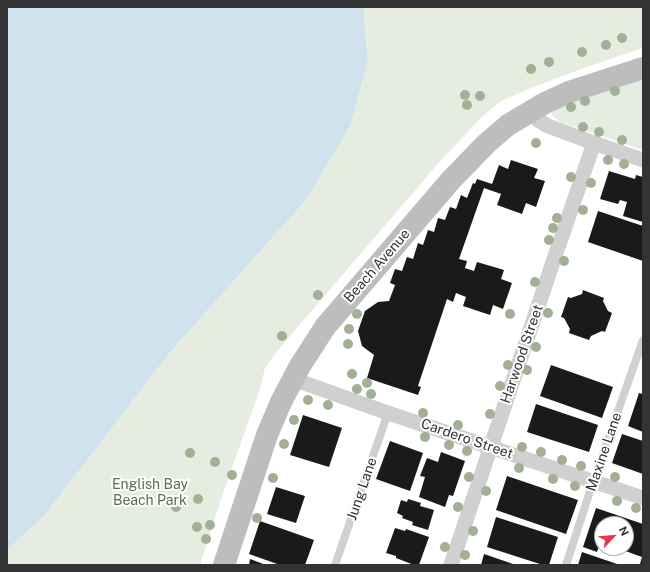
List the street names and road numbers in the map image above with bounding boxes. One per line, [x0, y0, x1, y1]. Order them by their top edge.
street label: Beach Avenue [340, 226, 414, 306]
street label: Harwood Street [497, 302, 547, 406]
street label: Maxine Lane [583, 410, 625, 494]
street label: Cardero Street [419, 415, 515, 463]
street label: Jung Lane [343, 455, 381, 523]

